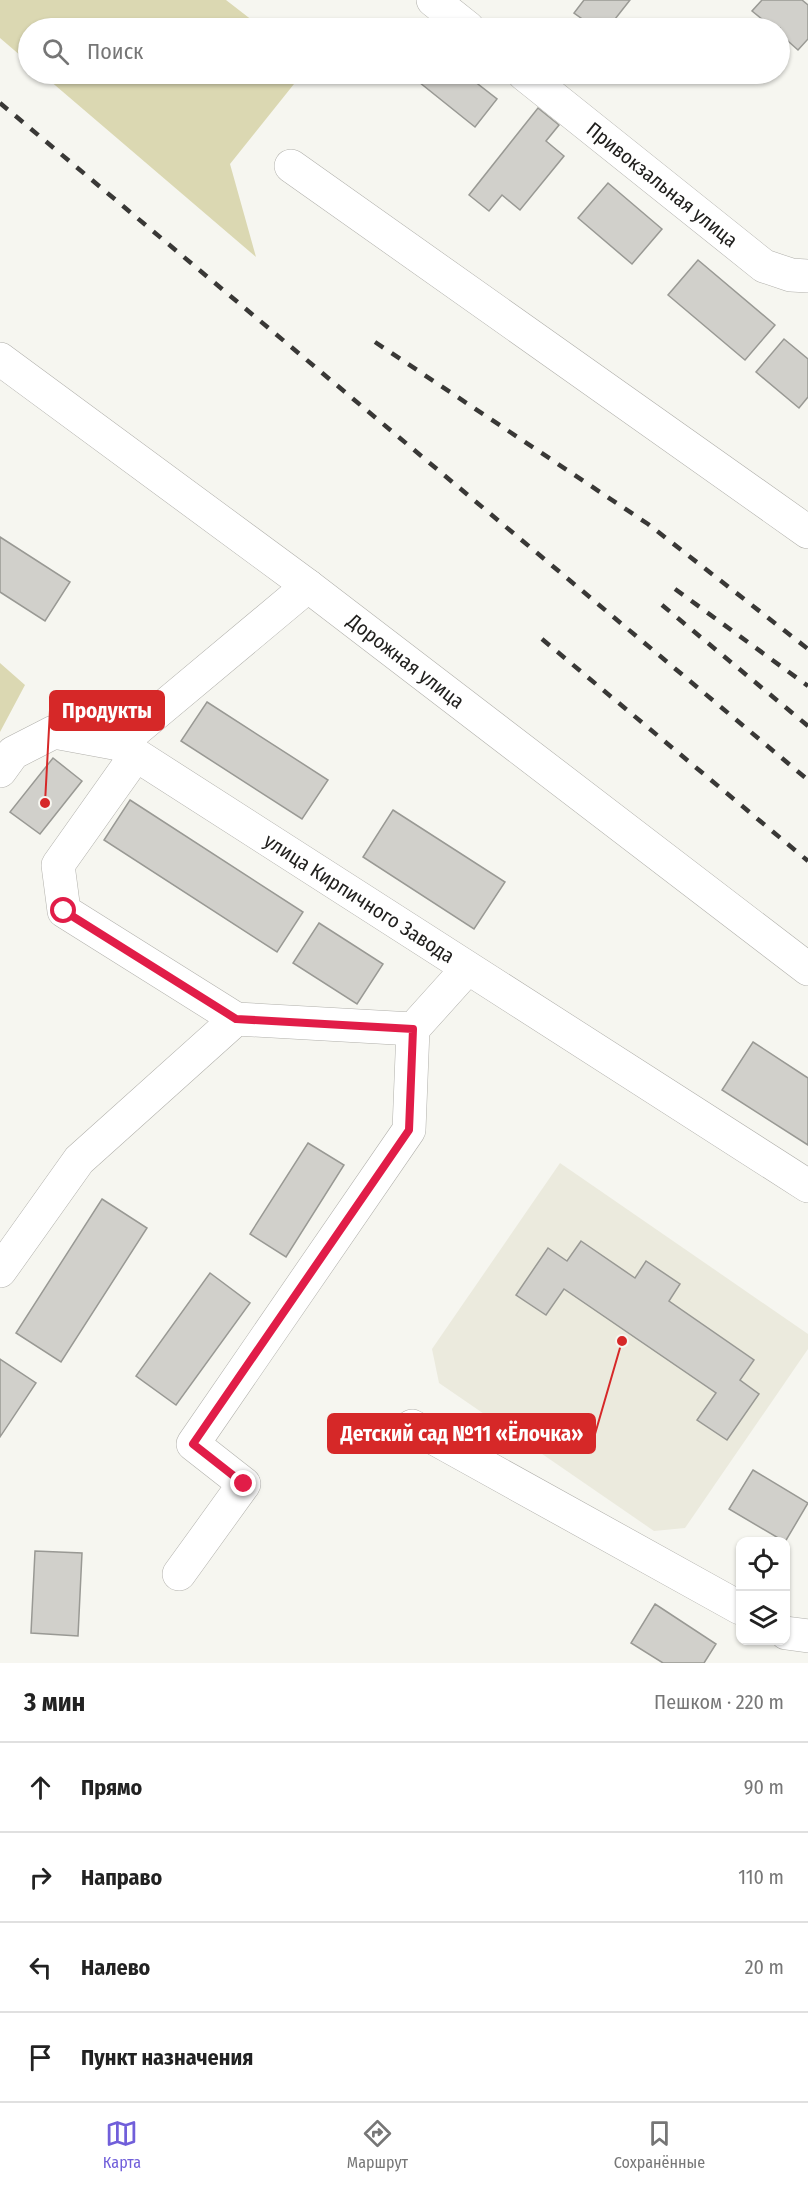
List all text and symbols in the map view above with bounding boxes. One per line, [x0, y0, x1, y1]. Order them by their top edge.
search box [18, 18, 790, 84]
icon: search [39, 35, 72, 68]
text: Поиск [87, 38, 143, 65]
street label: Привокзальная улица [582, 117, 743, 252]
street label: Дорожная улица [342, 608, 469, 713]
callout: Продукты [50, 691, 164, 730]
text: Продукты [62, 698, 152, 724]
street label: улица Кирпичного Завода [260, 828, 459, 968]
route start [50, 897, 76, 923]
callout: Детский сад №11 «Ёлочка» [328, 1414, 595, 1453]
text: Детский сад №11 «Ёлочка» [340, 1420, 583, 1447]
route end [230, 1470, 256, 1496]
map controls [736, 1537, 790, 1645]
button: locate [736, 1537, 790, 1591]
button: layers [736, 1591, 790, 1645]
text: 3 мин [24, 1687, 85, 1718]
text: Пешком · 220 m [654, 1690, 784, 1714]
icon: ahead [24, 1771, 57, 1804]
text: Прямо [81, 1774, 142, 1801]
text: 90 m [744, 1775, 784, 1799]
icon: right [24, 1861, 57, 1894]
text: Направо [81, 1864, 162, 1891]
text: 110 m [738, 1865, 784, 1889]
icon: left [24, 1951, 57, 1984]
text: Налево [81, 1954, 150, 1981]
text: 20 m [745, 1955, 784, 1979]
icon: arrive [24, 2041, 57, 2074]
text: Пункт назначения [81, 2044, 253, 2071]
tab: Карта [103, 2117, 141, 2172]
tab: Маршрут [347, 2117, 408, 2172]
tab: Сохранённые [614, 2117, 705, 2172]

